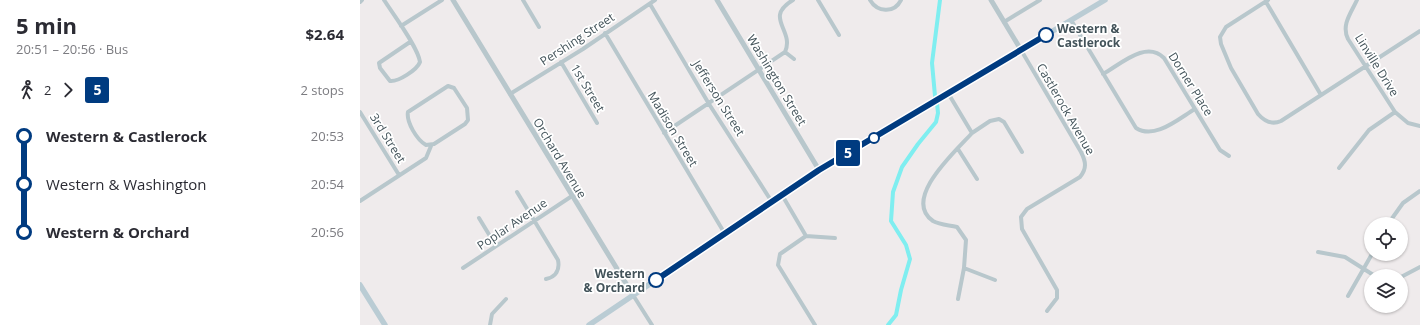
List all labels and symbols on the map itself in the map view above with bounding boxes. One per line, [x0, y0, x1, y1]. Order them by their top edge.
street label: Pershing Street [537, 9, 617, 69]
place label: Western & Castlerock [1057, 20, 1121, 51]
marker: Western & Castlerock [1038, 27, 1054, 43]
street label: Linville Drive [1351, 30, 1403, 100]
street label: Washington Street [743, 31, 811, 129]
street label: Dorner Place [1165, 49, 1218, 119]
street label: Jefferson Street [688, 56, 749, 139]
street label: Castlerock Avenue [1033, 60, 1099, 158]
street label: 1st Street [567, 61, 609, 115]
street label: Madison Street [644, 88, 702, 170]
street label: 3rd Street [366, 110, 410, 166]
street label: Orchard Avenue [529, 115, 591, 202]
unlabelled marker [868, 132, 880, 144]
line badge: 5 [835, 140, 861, 166]
street label: Poplar Avenue [474, 194, 551, 254]
place label: Western & Orchard [584, 265, 645, 296]
marker: Western & Orchard [648, 272, 664, 288]

